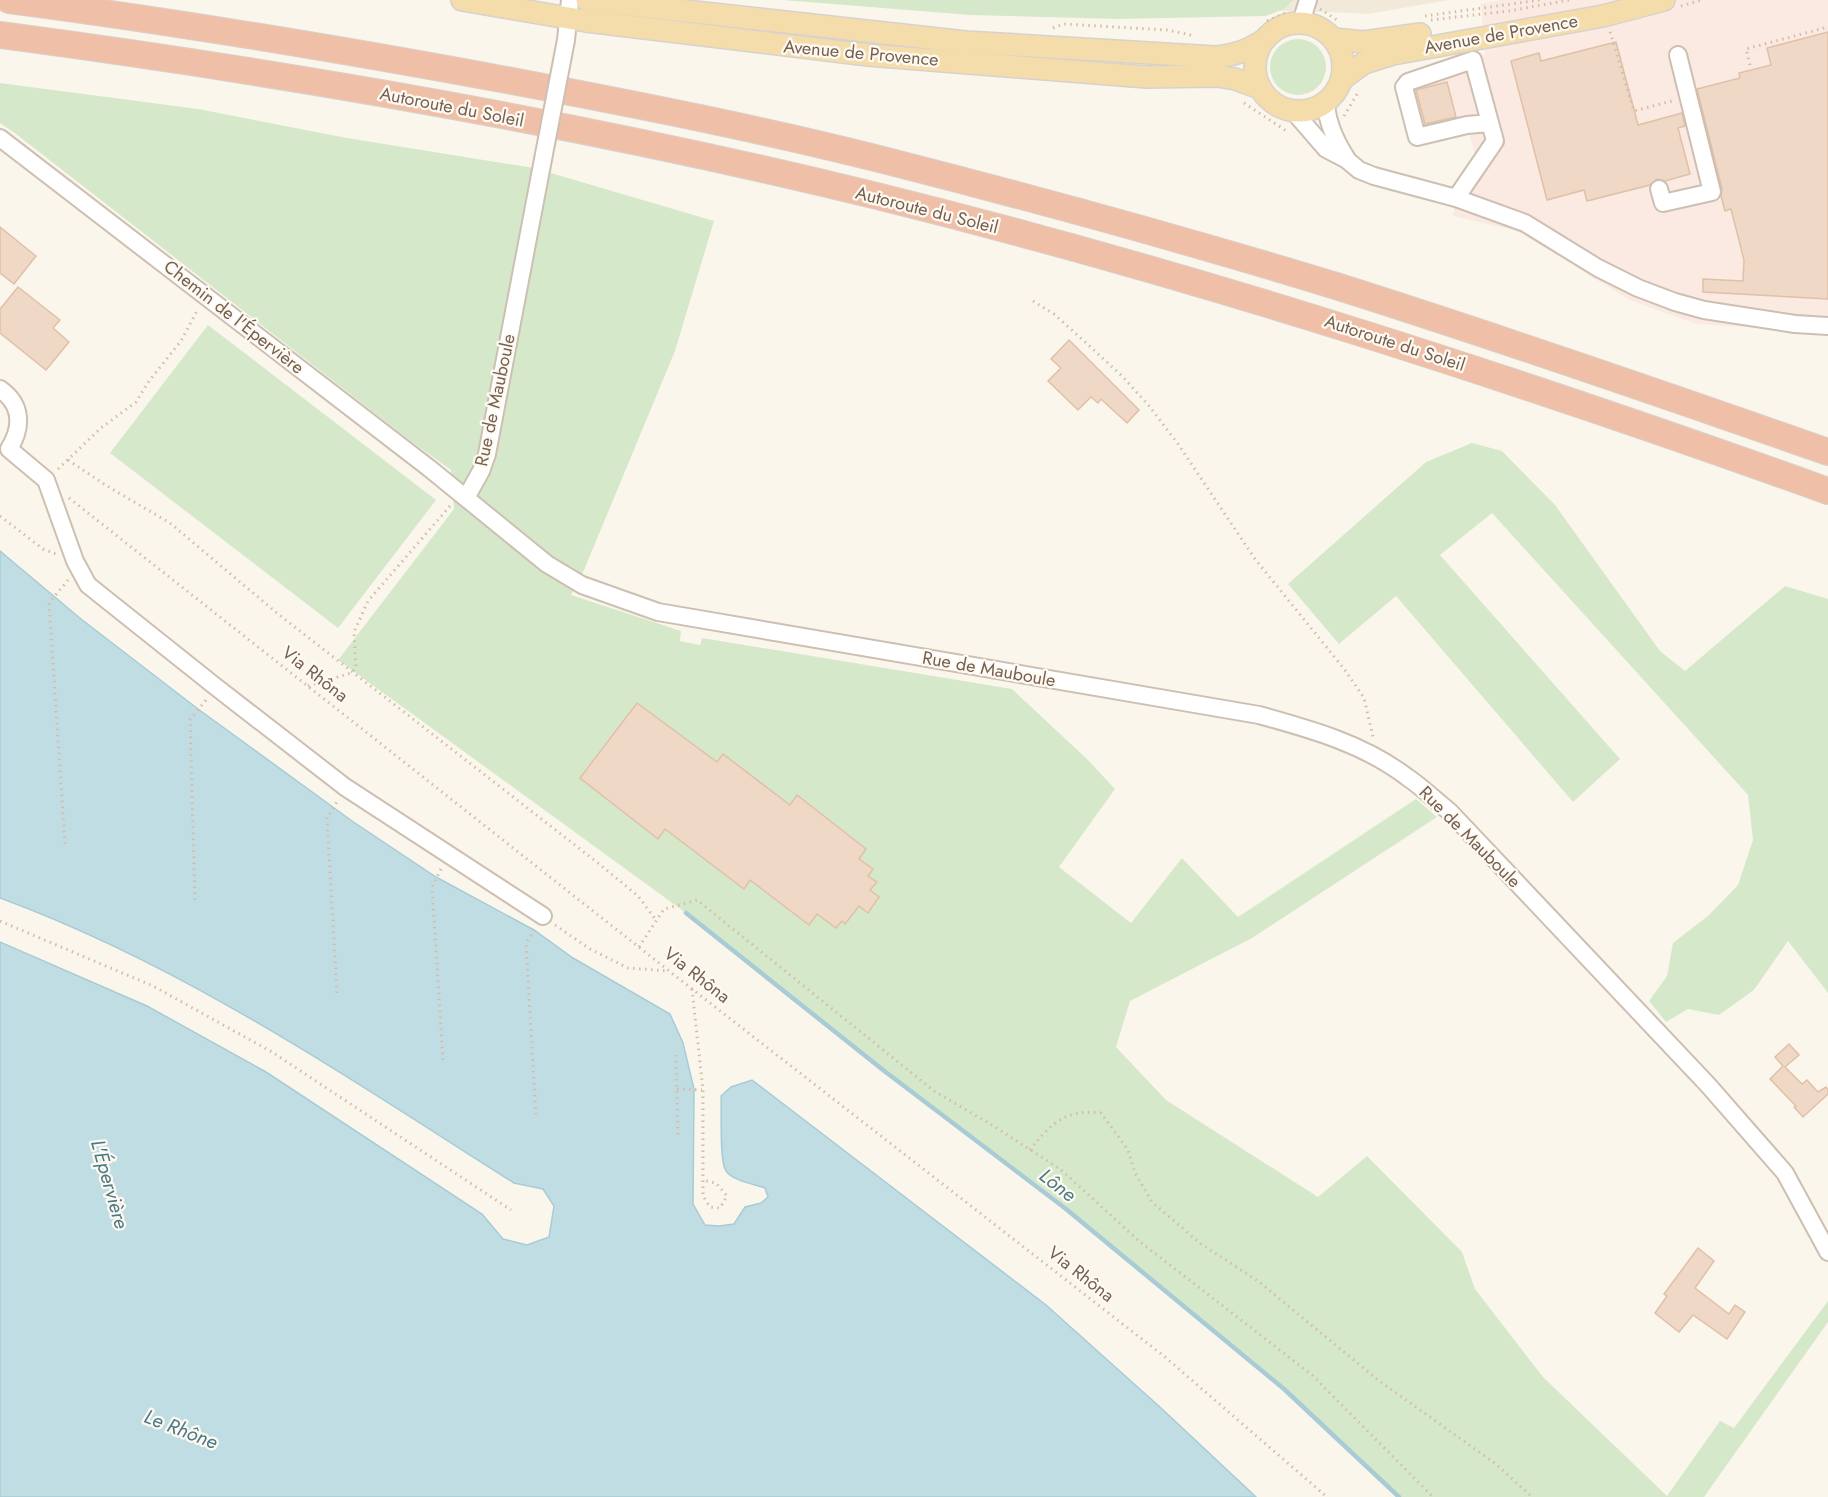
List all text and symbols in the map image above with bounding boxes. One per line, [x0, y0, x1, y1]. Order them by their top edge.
street label: Avenue de Provence [1422, 8, 1580, 60]
street label: Avenue de Provence [782, 33, 940, 73]
street label: Autoroute du Soleil [378, 80, 526, 134]
street label: Autoroute du Soleil [853, 180, 1001, 240]
street label: Chemin de l'Épervière [158, 254, 310, 380]
street label: Autoroute du Soleil [1321, 308, 1469, 378]
street label: Rue de Mauboule [468, 331, 522, 469]
street label: Via Rhôna [276, 640, 354, 708]
street label: Rue de Mauboule [920, 644, 1058, 694]
street label: Rue de Mauboule [1413, 780, 1527, 894]
street label: Via Rhôna [658, 941, 736, 1009]
water label: L'Épervière [83, 1136, 136, 1232]
water label: Lône [1033, 1162, 1082, 1209]
street label: Via Rhôna [1042, 1240, 1120, 1308]
water label: Le Rhône [140, 1402, 222, 1457]

